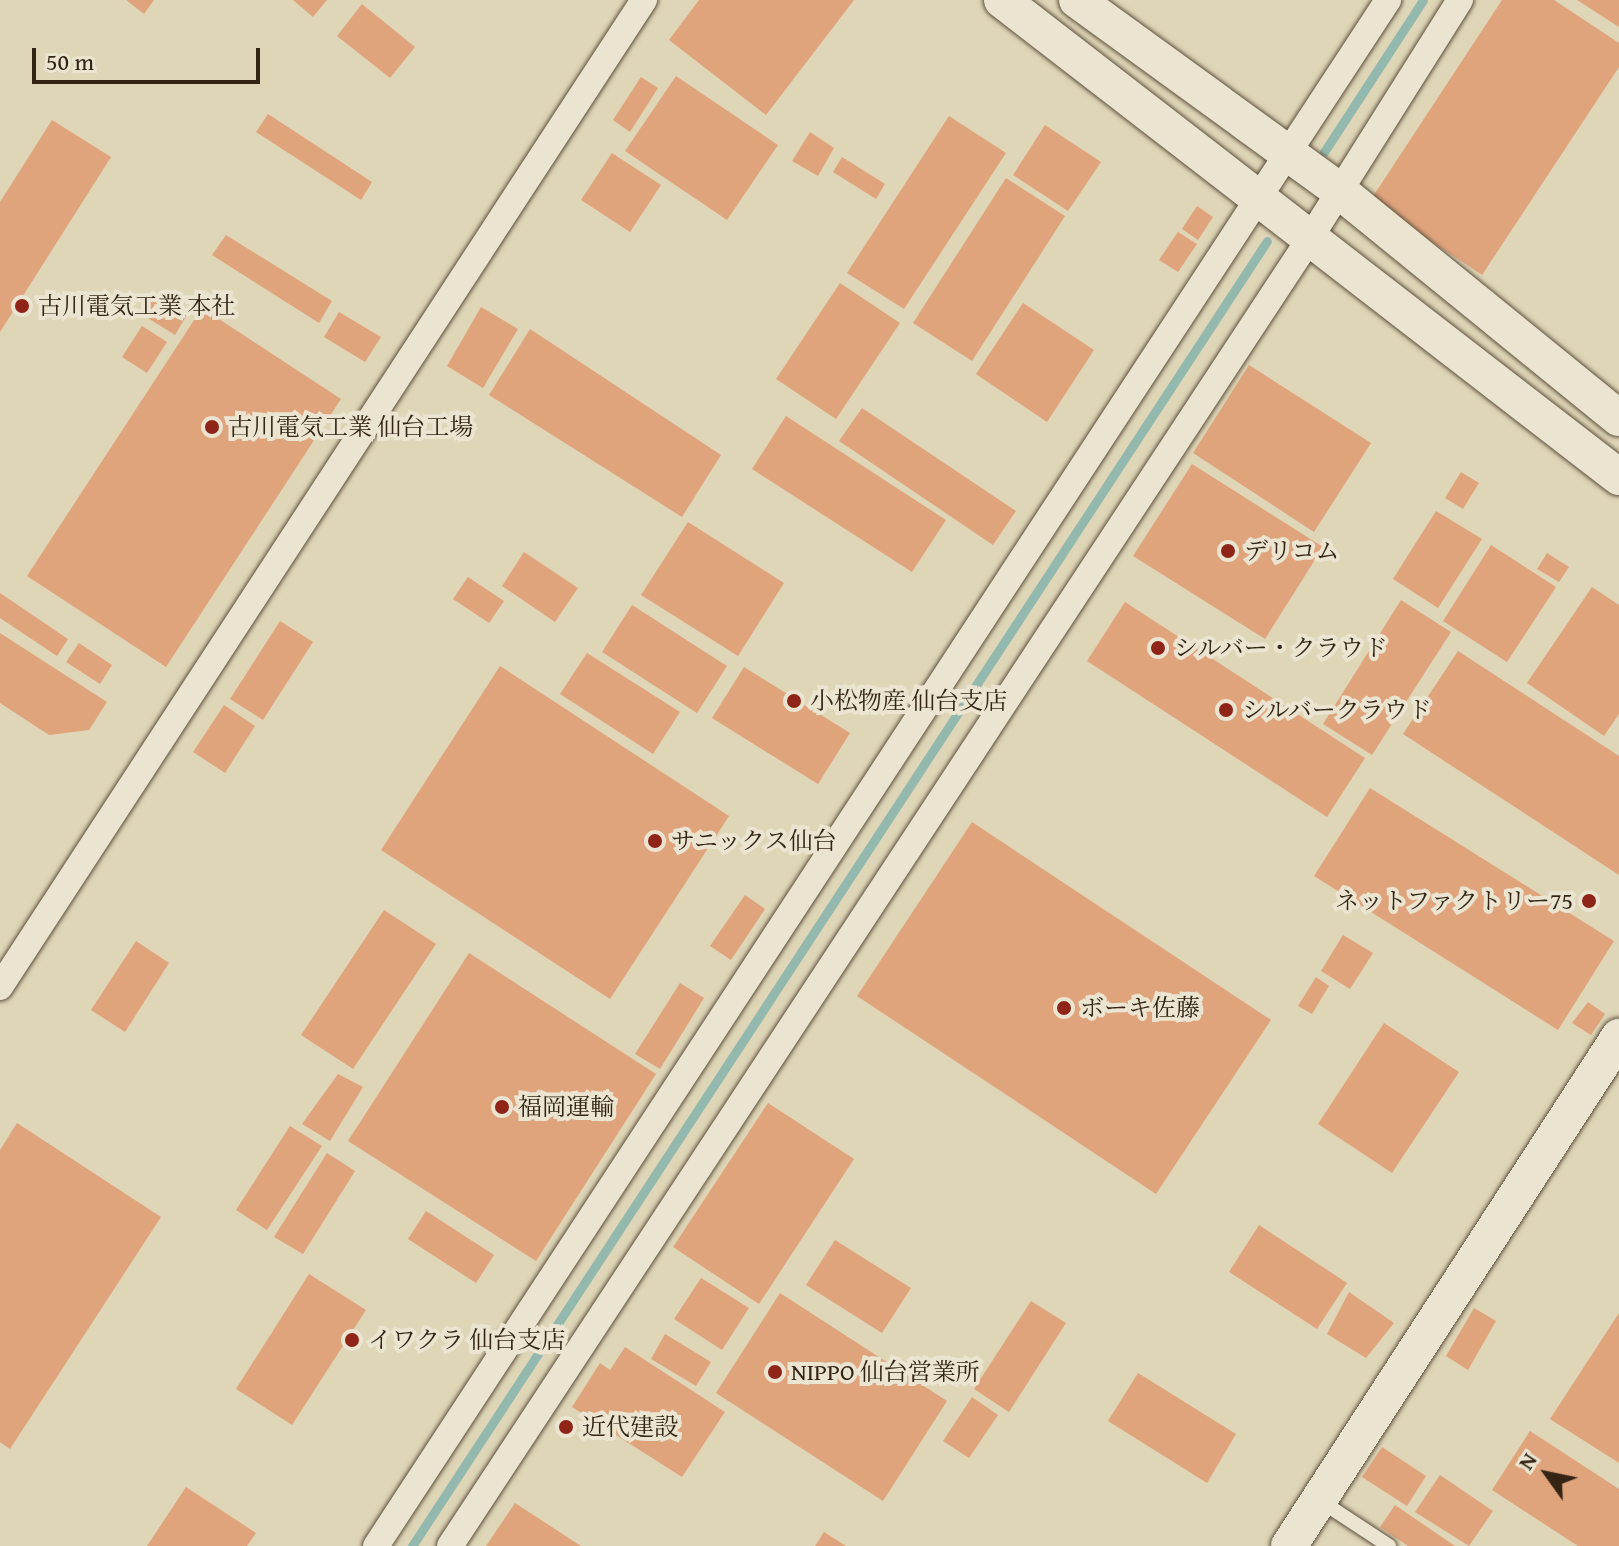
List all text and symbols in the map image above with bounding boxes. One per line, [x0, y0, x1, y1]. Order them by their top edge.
scale bar [36, 32, 264, 82]
text: 50 m [46, 44, 94, 79]
place label: 古川電気工業 本社 [38, 292, 235, 320]
marker: 古川電気工業 本社 [13, 297, 31, 315]
place label: 古川電気工業 仙台工場 [228, 413, 473, 441]
marker: 古川電気工業 仙台工場 [203, 418, 221, 436]
place label: デリコム [1244, 537, 1340, 565]
marker: デリコム [1219, 542, 1237, 560]
place label: シルバー・クラウド [1174, 634, 1390, 662]
marker: シルバー・クラウド [1149, 639, 1167, 657]
place label: 小松物産 仙台支店 [810, 687, 1007, 715]
marker: 小松物産 仙台支店 [785, 692, 803, 710]
place label: シルバークラウド [1242, 696, 1434, 724]
marker: シルバークラウド [1217, 701, 1235, 719]
place label: サニックス仙台 [671, 827, 839, 855]
marker: サニックス仙台 [646, 832, 664, 850]
place label: ネットファクトリー75 [1334, 887, 1573, 915]
marker: ネットファクトリー75 [1580, 892, 1598, 910]
place label: ボーキ佐藤 [1080, 994, 1200, 1022]
marker: ボーキ佐藤 [1055, 999, 1073, 1017]
place label: 福岡運輸 [518, 1093, 614, 1121]
marker: 福岡運輸 [493, 1098, 511, 1116]
place label: イワクラ 仙台支店 [368, 1326, 565, 1354]
marker: イワクラ 仙台支店 [343, 1331, 361, 1349]
place label: NIPPO 仙台営業所 [791, 1358, 980, 1386]
marker: NIPPO 仙台営業所 [766, 1363, 784, 1381]
place label: 近代建設 [582, 1413, 678, 1441]
marker: 近代建設 [557, 1418, 575, 1436]
north arrow [1507, 1434, 1587, 1514]
text: N [1509, 1446, 1544, 1476]

